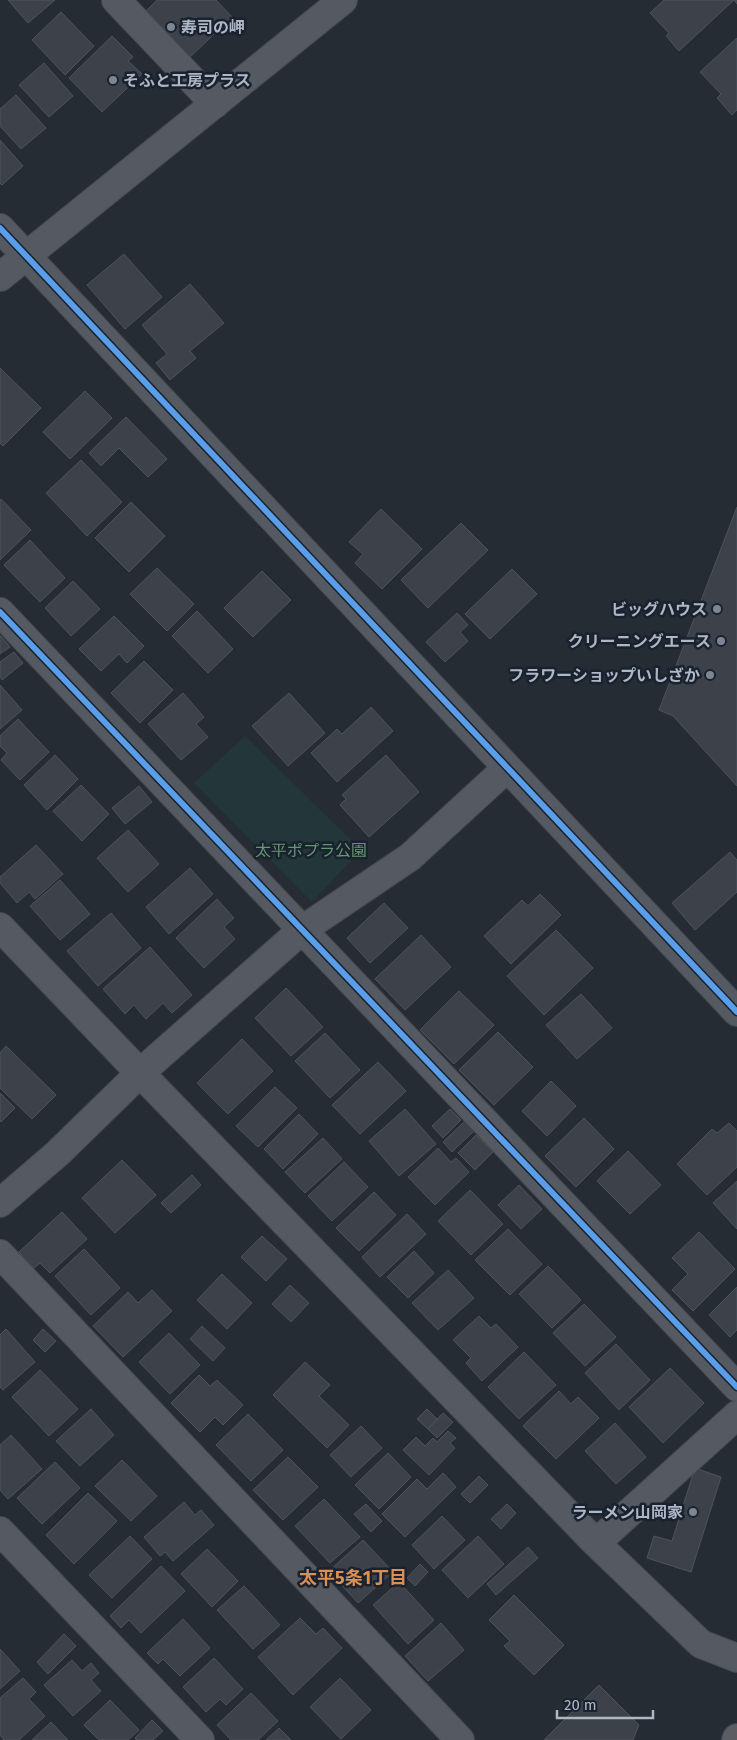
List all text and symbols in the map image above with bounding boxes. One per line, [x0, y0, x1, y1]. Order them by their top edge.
place label: 寿司の岬 [181, 18, 245, 37]
marker: 寿司の岬 [165, 21, 177, 33]
place label: そふと工房プラス [123, 71, 251, 90]
marker: そふと工房プラス [107, 74, 119, 86]
place label: ビッグハウス [611, 600, 707, 619]
marker: ビッグハウス [711, 603, 723, 615]
place label: クリーニングエース [568, 632, 711, 651]
marker: クリーニングエース [715, 635, 727, 647]
place label: フラワーショップいしざか [508, 666, 700, 685]
marker: フラワーショップいしざか [704, 669, 716, 681]
park label: 太平ポプラ公園 [255, 841, 367, 860]
place label: ラーメン山岡家 [572, 1503, 683, 1522]
marker: ラーメン山岡家 [687, 1506, 699, 1518]
district label: 太平5条1丁目 [299, 1567, 407, 1589]
scale bar [557, 1688, 653, 1720]
text: 20 m [564, 1696, 597, 1714]

